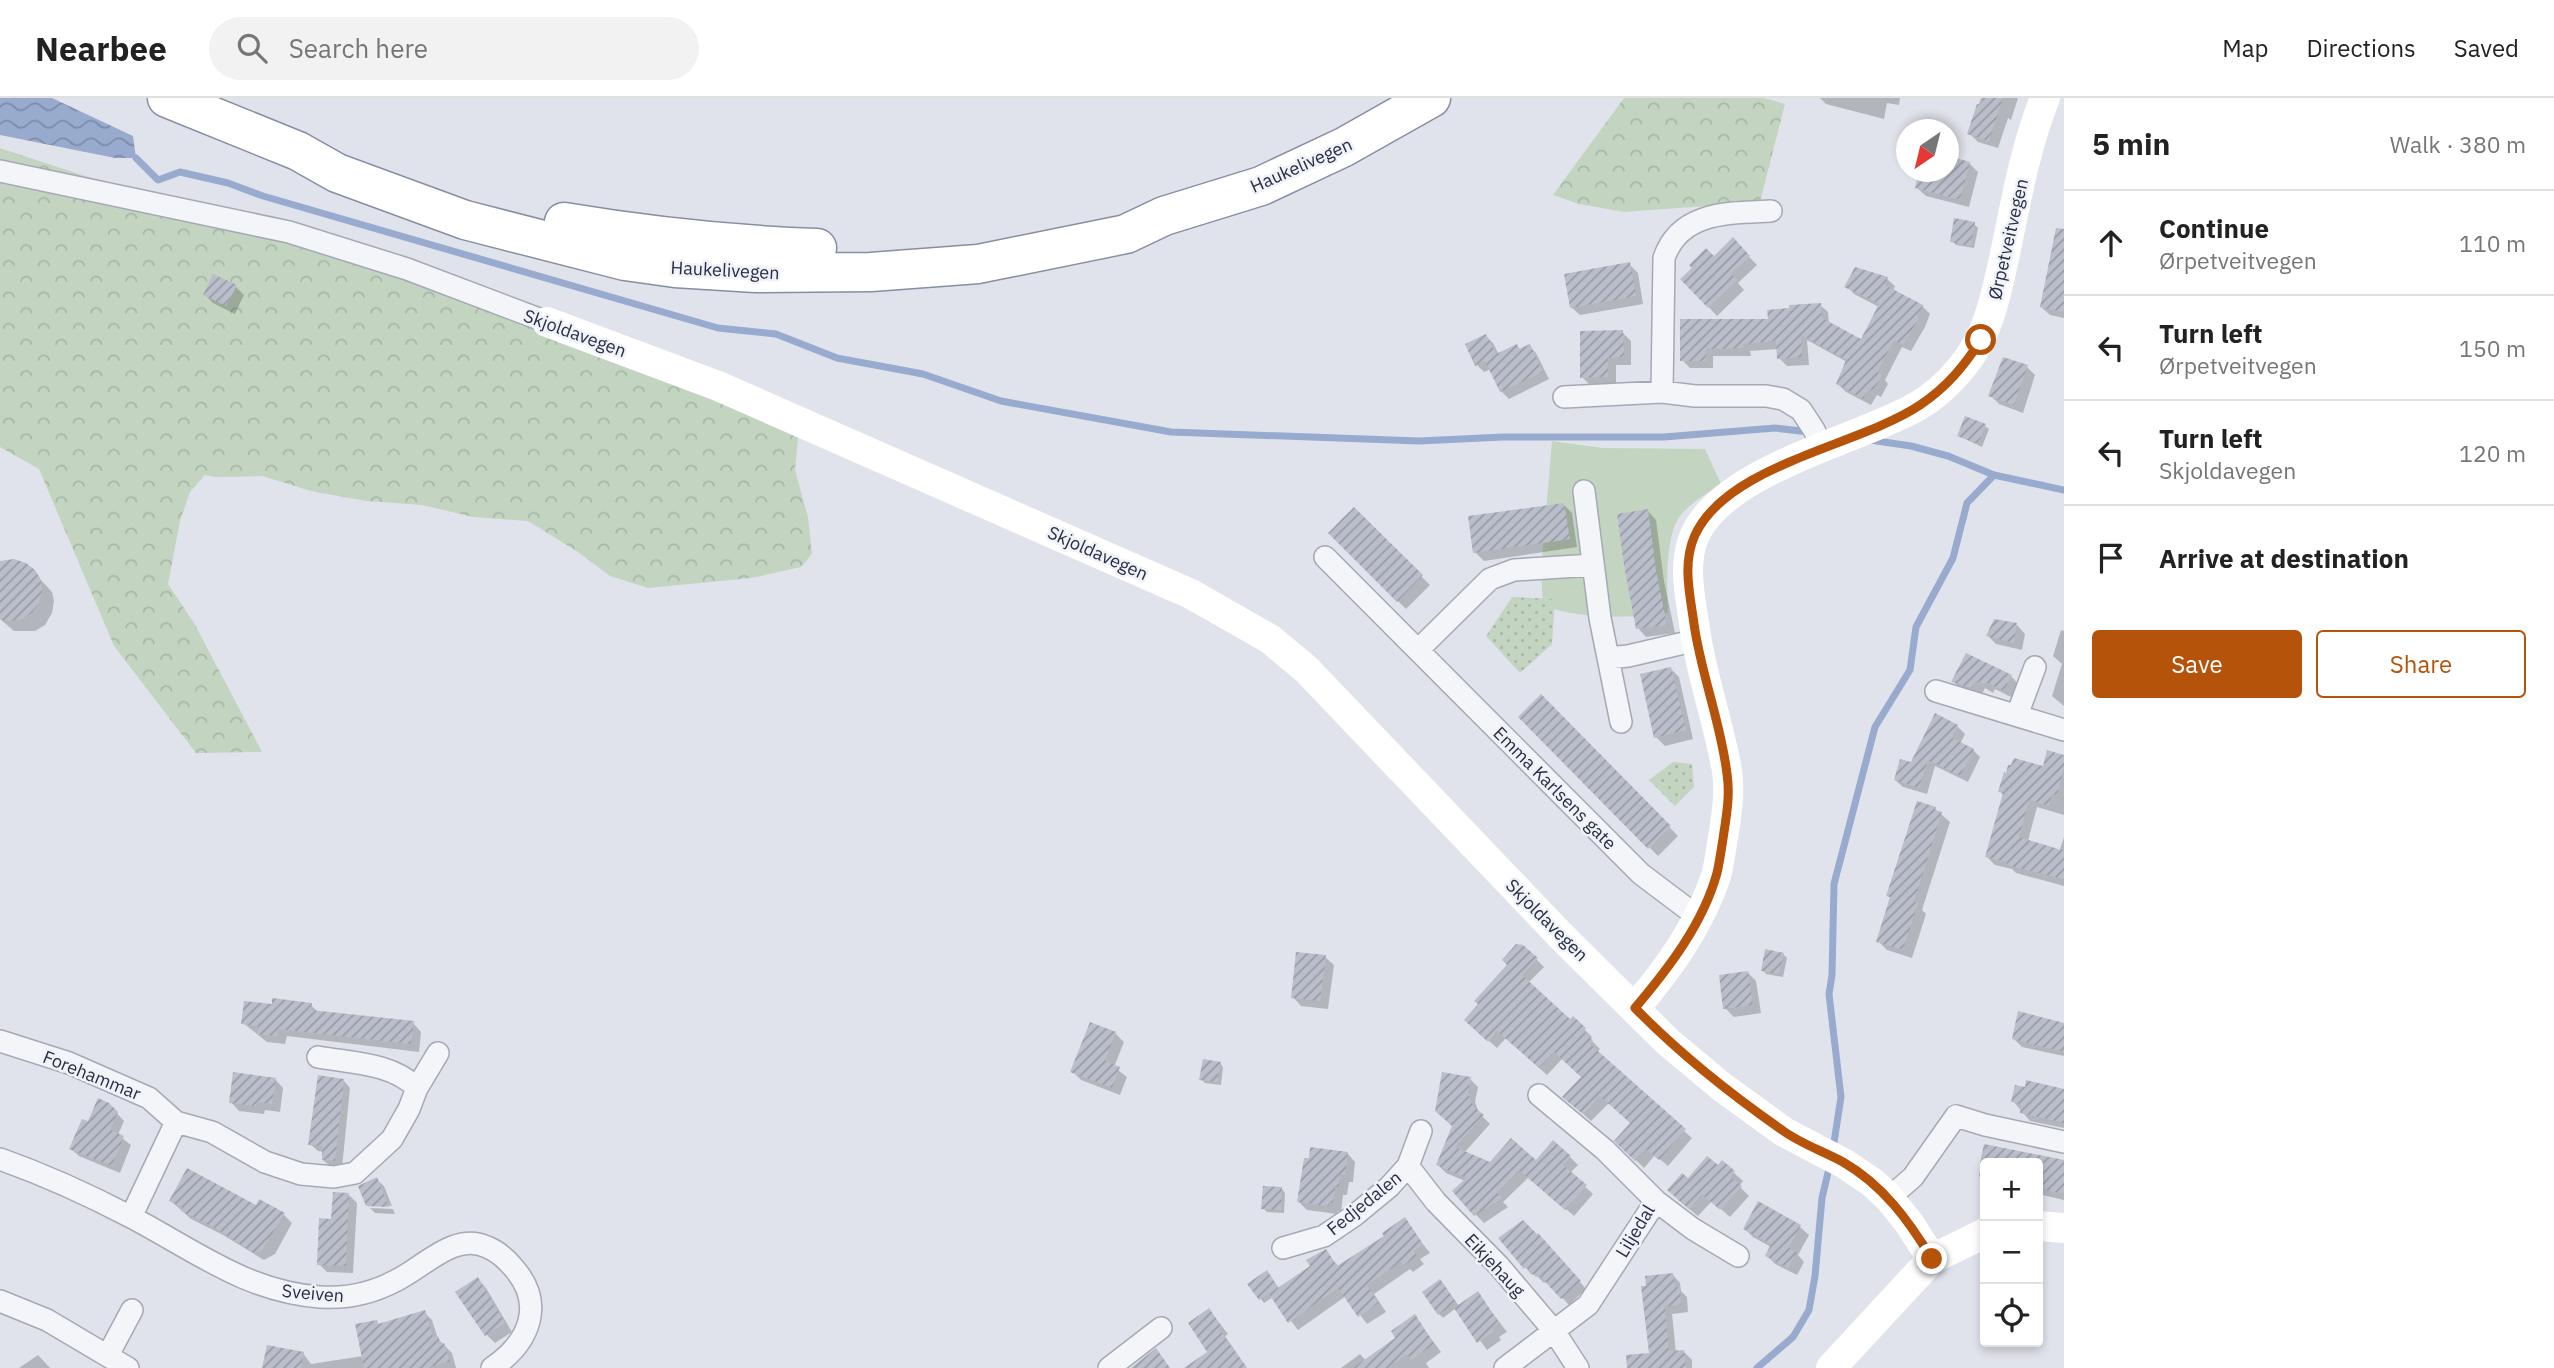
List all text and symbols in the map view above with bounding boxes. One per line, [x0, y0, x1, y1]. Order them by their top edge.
search box [209, 17, 699, 80]
text: Nearbee [35, 27, 167, 70]
icon: search [233, 29, 271, 67]
text: Search here [289, 31, 428, 65]
text: Map [2222, 32, 2268, 64]
text: Directions [2306, 32, 2416, 64]
text: Saved [2454, 32, 2519, 64]
north arrow [1896, 119, 1959, 182]
text: 5 min [2092, 124, 2170, 163]
text: Walk · 380 m [2390, 129, 2526, 159]
street label: Haukelivegen [1246, 132, 1356, 198]
street label: Ørpetveitvegen [1983, 176, 2033, 302]
text: Continue [2159, 211, 2269, 245]
icon: ahead [2092, 224, 2130, 262]
text: 110 m [2459, 228, 2526, 258]
text: Ørpetveitvegen [2159, 245, 2317, 275]
street label: Haukelivegen [670, 256, 780, 284]
street label: Skjoldavegen [521, 304, 629, 362]
text: Turn left [2159, 316, 2262, 350]
route start [1965, 324, 1996, 355]
icon: left [2092, 329, 2130, 367]
text: 150 m [2459, 333, 2526, 363]
text: Ørpetveitvegen [2159, 350, 2317, 380]
text: Turn left [2159, 421, 2262, 455]
icon: left [2092, 434, 2130, 472]
text: 120 m [2459, 438, 2526, 468]
text: Skjoldavegen [2159, 455, 2296, 485]
street label: Skjoldavegen [1044, 521, 1152, 585]
icon: arrive [2092, 539, 2130, 577]
text: Arrive at destination [2159, 541, 2409, 575]
button: Save [2092, 630, 2302, 698]
button: Share [2316, 630, 2526, 698]
street label: Emma Karlsens gate [1488, 721, 1622, 855]
street label: Skjoldavegen [1501, 874, 1593, 966]
street label: Forehammar [40, 1045, 145, 1105]
map controls [1980, 1158, 2043, 1347]
button: + [1980, 1158, 2043, 1221]
street label: Fedjedalen [1322, 1166, 1406, 1240]
street label: Liljedal [1610, 1200, 1660, 1262]
button: − [1980, 1221, 2043, 1284]
street label: Eikjehaug [1460, 1228, 1530, 1302]
route end [1916, 1243, 1947, 1274]
street label: Sveiven [281, 1279, 345, 1307]
button: locate [1980, 1284, 2043, 1347]

